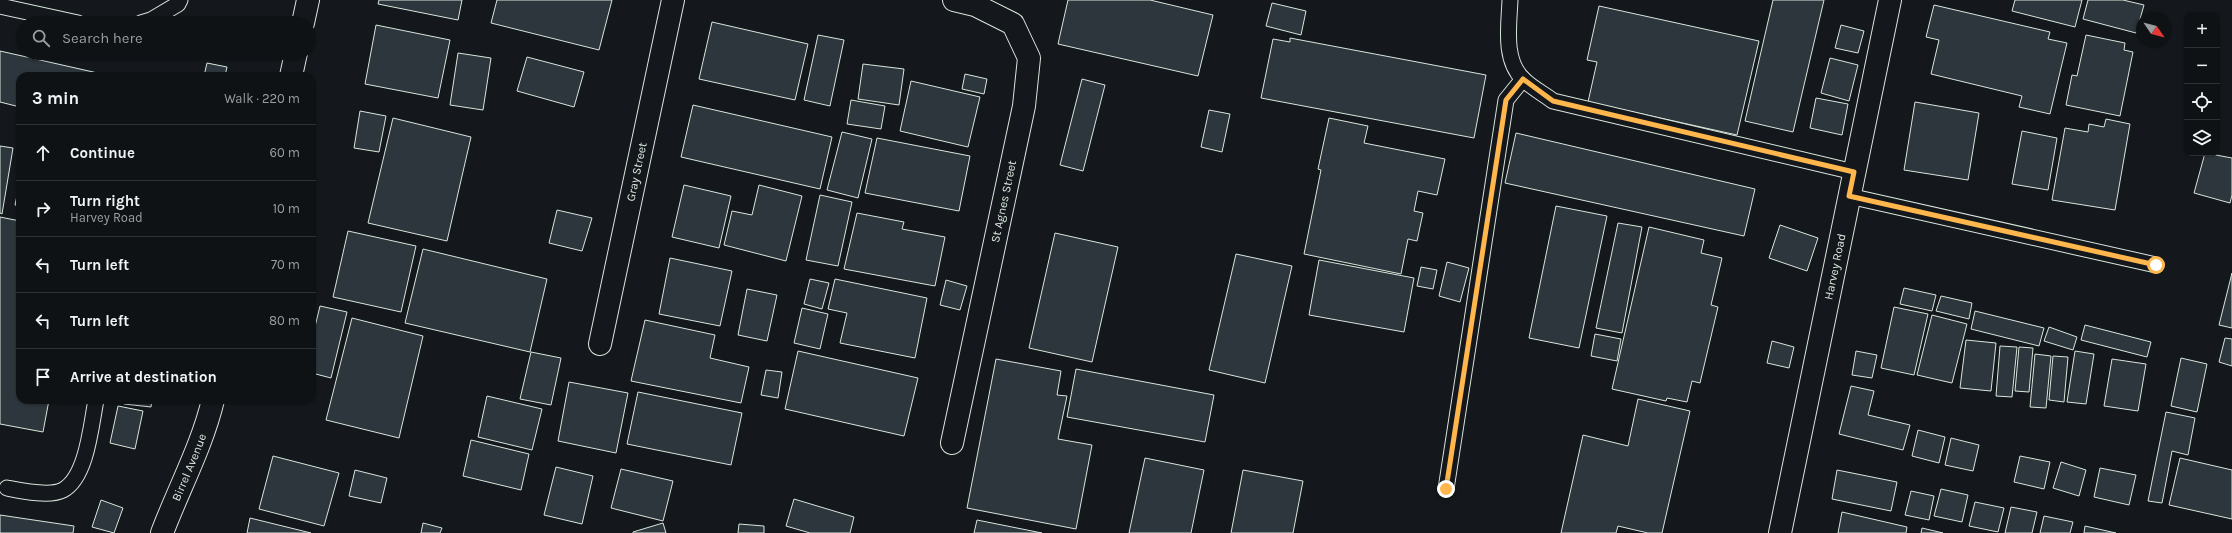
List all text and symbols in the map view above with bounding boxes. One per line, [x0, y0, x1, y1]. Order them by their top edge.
north arrow [2136, 12, 2172, 48]
map controls [2184, 12, 2220, 156]
button: + [2184, 12, 2220, 48]
search box [16, 16, 316, 60]
icon: search [30, 27, 52, 49]
text: Search here [62, 29, 143, 47]
button: − [2184, 48, 2220, 84]
button: locate [2184, 84, 2220, 120]
text: 3 min [32, 88, 79, 108]
text: Walk · 220 m [224, 91, 300, 106]
button: layers [2184, 120, 2220, 156]
street label: Gray Street [623, 140, 650, 203]
icon: ahead [32, 142, 54, 164]
text: Continue [70, 144, 135, 162]
text: 60 m [270, 145, 300, 160]
street label: St Agnes Street [988, 158, 1019, 244]
text: Turn right [70, 192, 140, 210]
icon: right [32, 198, 54, 220]
text: 10 m [273, 201, 300, 216]
text: Harvey Road [70, 210, 143, 225]
street label: Harvey Road [1821, 232, 1849, 301]
icon: left [32, 254, 54, 276]
text: Turn left [70, 256, 129, 274]
route start [2147, 256, 2165, 274]
text: 70 m [271, 257, 300, 272]
icon: left [32, 310, 54, 332]
text: Turn left [70, 312, 129, 330]
text: 80 m [269, 313, 300, 328]
icon: arrive [32, 366, 54, 388]
text: Arrive at destination [70, 368, 217, 386]
street label: Birrel Avenue [169, 432, 209, 503]
route end [1437, 480, 1455, 498]

